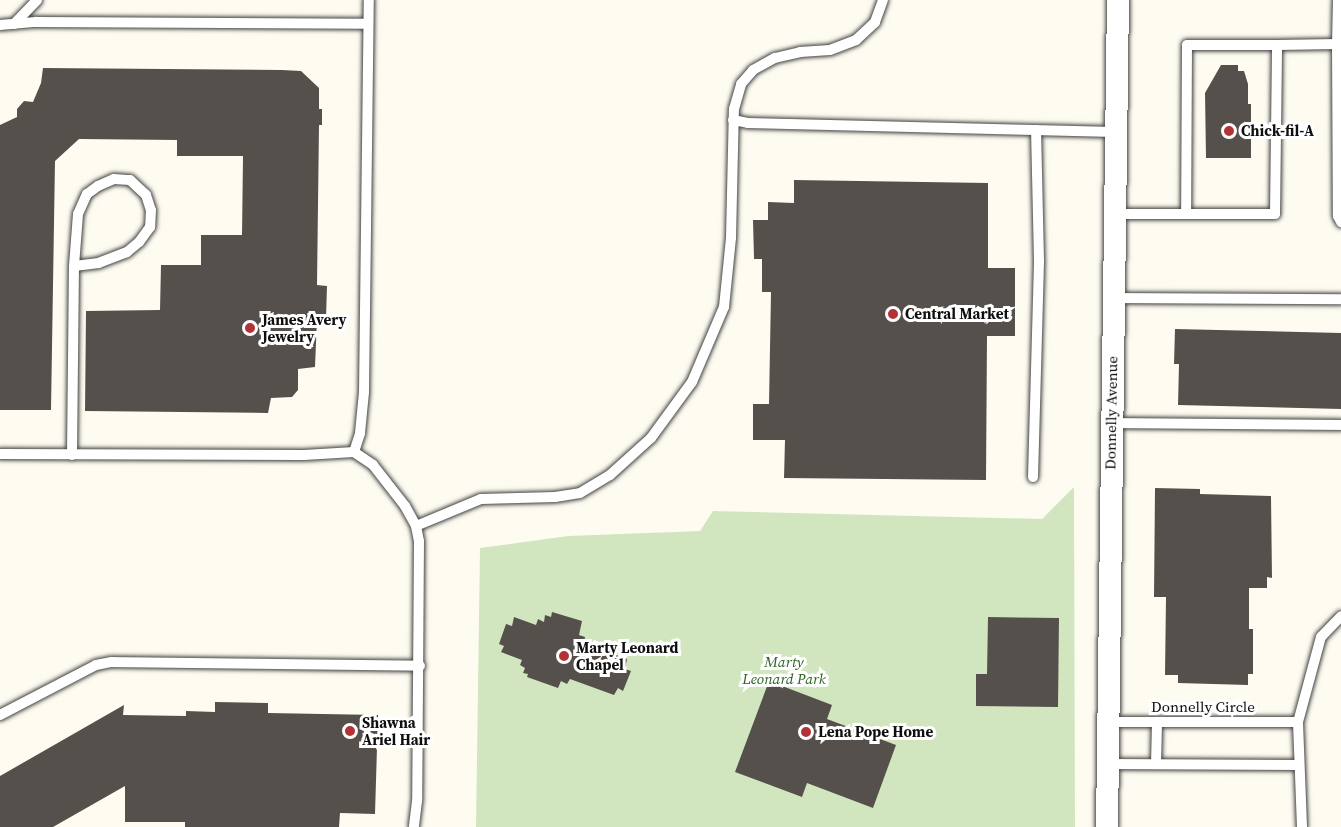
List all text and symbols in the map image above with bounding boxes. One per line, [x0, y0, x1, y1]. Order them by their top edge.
place label: Chick-fil-A [1241, 122, 1314, 140]
marker: Chick-fil-A [1222, 124, 1236, 138]
place label: Central Market [905, 305, 1009, 323]
marker: Central Market [886, 307, 900, 321]
place label: James Avery Jewelry [262, 310, 346, 345]
marker: James Avery Jewelry [243, 321, 257, 335]
street label: Donnelly Avenue [1101, 356, 1121, 470]
place label: Marty Leonard Chapel [576, 638, 678, 673]
marker: Marty Leonard Chapel [557, 649, 571, 663]
park label: Marty Leonard Park [742, 652, 826, 687]
street label: Donnelly Circle [1151, 698, 1255, 716]
place label: Shawna Ariel Hair [362, 713, 430, 748]
place label: Lena Pope Home [818, 723, 933, 741]
marker: Shawna Ariel Hair [343, 724, 357, 738]
marker: Lena Pope Home [799, 725, 813, 739]

